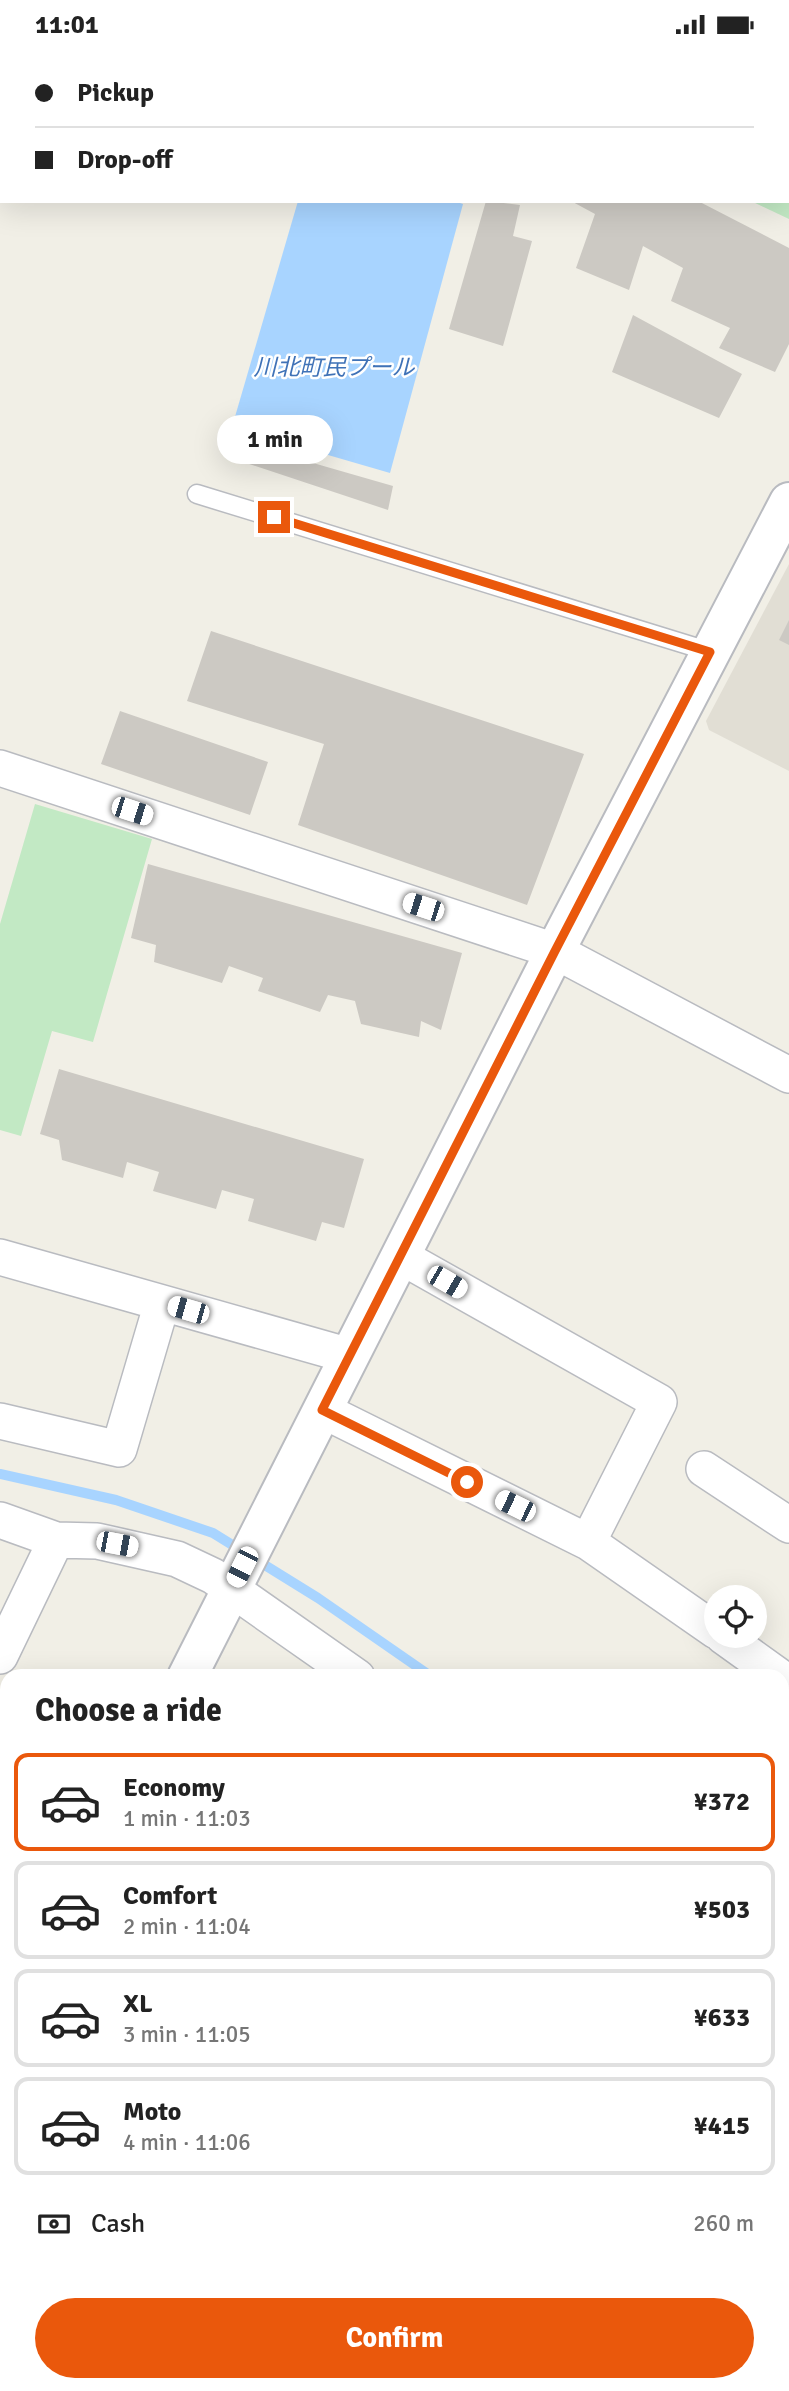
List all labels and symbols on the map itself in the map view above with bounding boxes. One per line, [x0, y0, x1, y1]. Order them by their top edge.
water label: 川北町民プール [254, 353, 416, 382]
callout: 1 min [216, 415, 332, 465]
route end [258, 501, 290, 533]
car [109, 795, 156, 827]
car [400, 891, 447, 923]
car [424, 1262, 471, 1302]
car [165, 1294, 212, 1326]
route start [451, 1466, 483, 1498]
car [492, 1487, 539, 1525]
car [95, 1530, 140, 1558]
car [224, 1544, 261, 1590]

